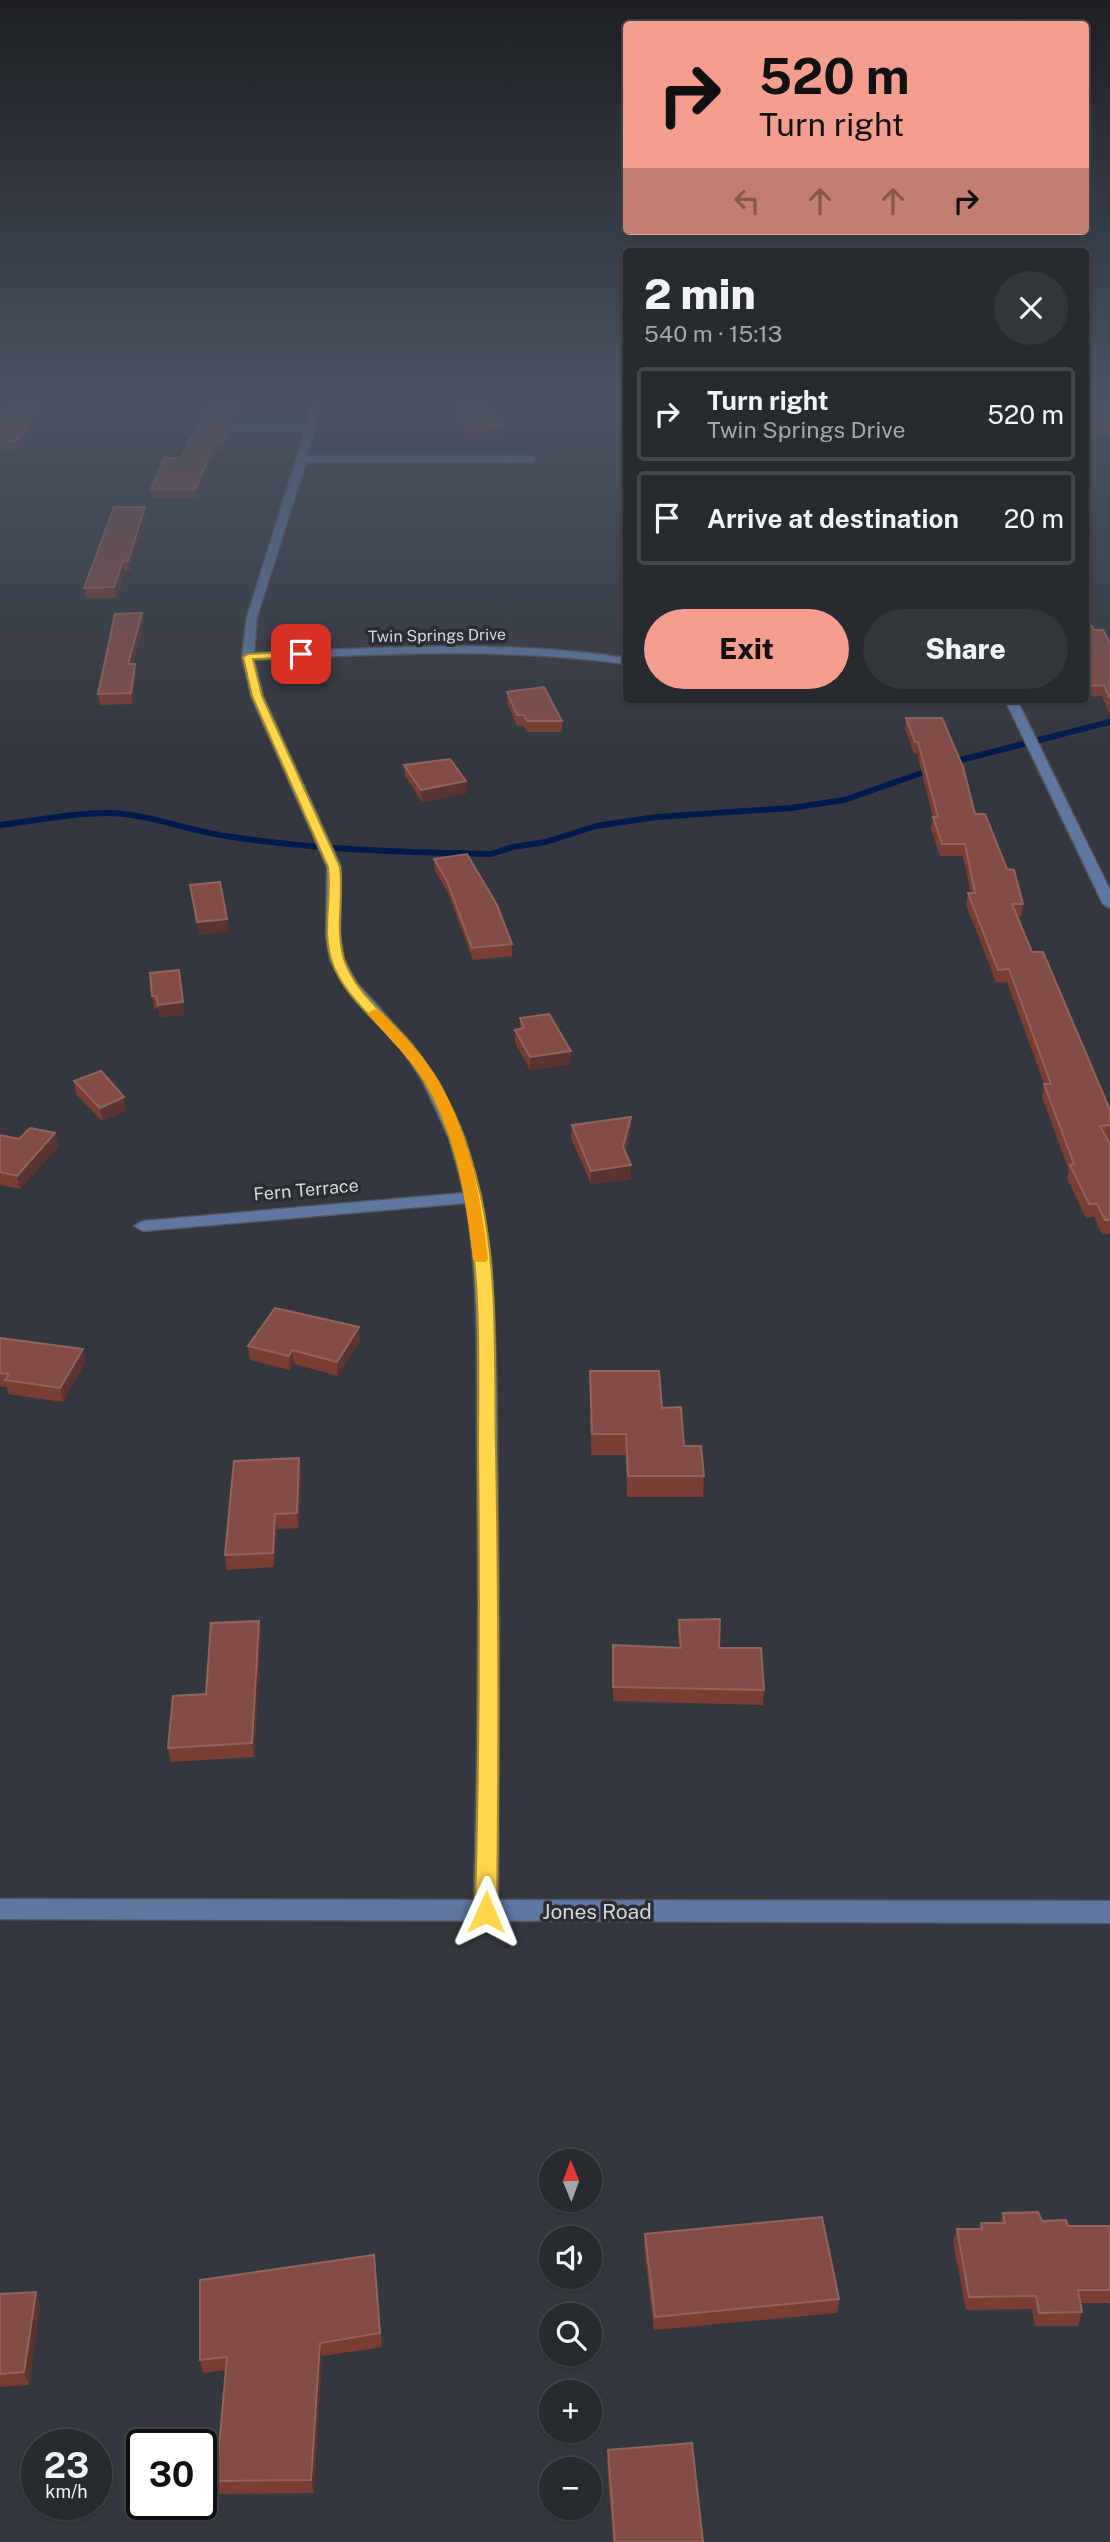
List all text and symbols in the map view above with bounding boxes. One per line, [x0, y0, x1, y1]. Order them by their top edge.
text: 520 m [759, 47, 910, 105]
icon: right [644, 49, 735, 140]
text: Turn right [759, 106, 904, 143]
icon: left [728, 182, 766, 220]
icon: ahead [801, 182, 839, 220]
icon: ahead [874, 182, 912, 220]
icon: right [947, 182, 985, 220]
text: 2 min [644, 269, 756, 318]
button: close [994, 271, 1068, 345]
text: 540 m · 15:13 [644, 320, 782, 347]
text: Turn right [707, 385, 829, 416]
icon: right [648, 395, 686, 433]
text: 520 m [987, 399, 1064, 430]
text: Twin Springs Drive [707, 416, 906, 443]
icon: arrive [648, 499, 686, 537]
text: Arrive at destination [707, 503, 959, 534]
text: 20 m [1004, 503, 1064, 534]
button: Exit [644, 609, 849, 689]
button: Share [863, 609, 1068, 689]
pin [271, 624, 331, 684]
street label: Twin Springs Drive [368, 625, 506, 646]
icon: arrive [282, 635, 320, 673]
street label: Fern Terrace [252, 1174, 360, 1205]
position arrow [449, 1875, 523, 1949]
street label: Jones Road [542, 1899, 652, 1924]
north arrow [539, 2149, 602, 2212]
map controls [539, 2149, 602, 2520]
button: sound [539, 2226, 602, 2289]
button: search [539, 2303, 602, 2366]
button: + [539, 2380, 602, 2443]
speed limit sign: 30 [126, 2429, 217, 2520]
text: 23 [44, 2445, 89, 2486]
button: − [539, 2457, 602, 2520]
text: km/h [45, 2481, 88, 2502]

